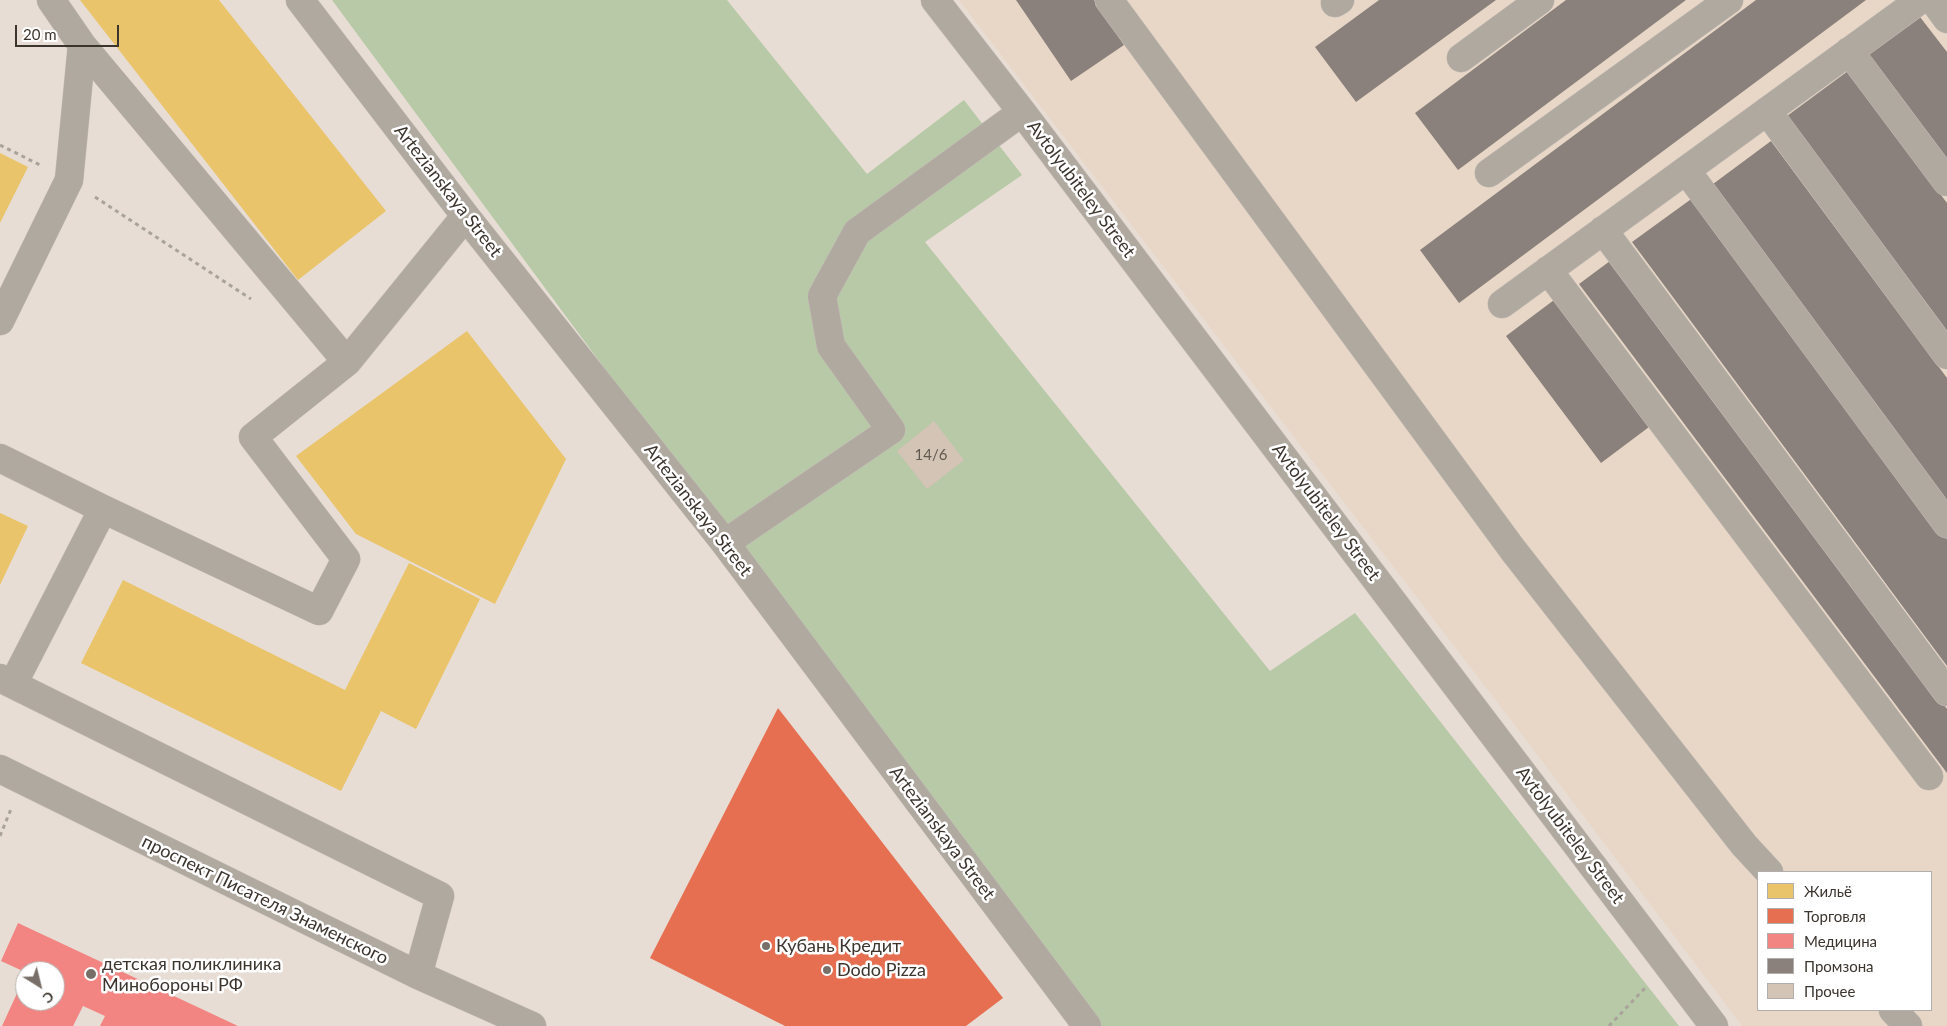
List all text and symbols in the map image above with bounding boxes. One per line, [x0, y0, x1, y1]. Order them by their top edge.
scale bar [18, 15, 121, 47]
text: 20 m [23, 25, 57, 43]
street label: Avtolyubiteley Street [1022, 116, 1140, 262]
street label: Artezianskaya Street [390, 121, 506, 261]
street label: Avtolyubiteley Street [1267, 439, 1385, 585]
street label: Artezianskaya Street [640, 440, 756, 580]
house number: 14/6 [915, 446, 947, 464]
street label: Artezianskaya Street [885, 762, 999, 904]
street label: Avtolyubiteley Street [1511, 762, 1629, 908]
street label: проспект Писателя Знаменского [138, 831, 392, 969]
legend [1757, 871, 1932, 1011]
text: Жильё [1804, 882, 1852, 900]
text: Торговля [1804, 907, 1866, 925]
text: Медицина [1804, 932, 1877, 950]
place label: Кубань Кредит [776, 935, 901, 957]
marker: Кубань Кредит [760, 940, 772, 952]
place label: детская поликлиника Минобороны РФ [102, 953, 281, 996]
text: Промзона [1804, 957, 1874, 975]
place label: Dodo Pizza [837, 959, 926, 981]
north arrow [15, 961, 65, 1011]
marker: Dodo Pizza [821, 964, 833, 976]
marker: детская поликлиника Минобороны РФ [84, 967, 98, 981]
text: Прочее [1804, 982, 1855, 1000]
text: С [40, 988, 57, 1007]

